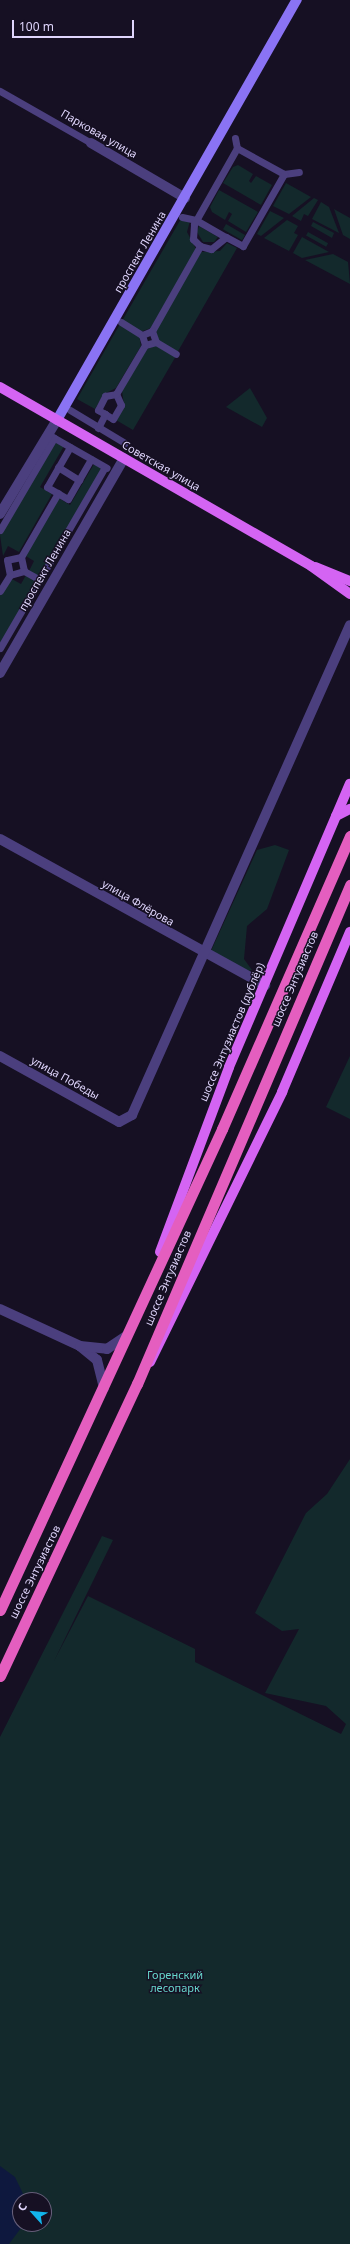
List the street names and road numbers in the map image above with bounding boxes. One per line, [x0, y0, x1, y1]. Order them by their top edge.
street label: Парковая улица [59, 107, 139, 161]
street label: проспект Ленина [111, 209, 169, 295]
street label: Советская улица [119, 438, 203, 494]
street label: проспект Ленина [16, 527, 74, 613]
street label: улица Флёрова [100, 877, 176, 929]
street label: шоссе Энтузиастов [269, 929, 321, 1029]
street label: шоссе Энтузиастов (дублёр) [197, 961, 267, 1103]
street label: улица Победы [28, 1054, 102, 1102]
street label: шоссе Энтузиастов [142, 1228, 194, 1328]
street label: шоссе Энтузиастов [7, 1523, 63, 1621]

